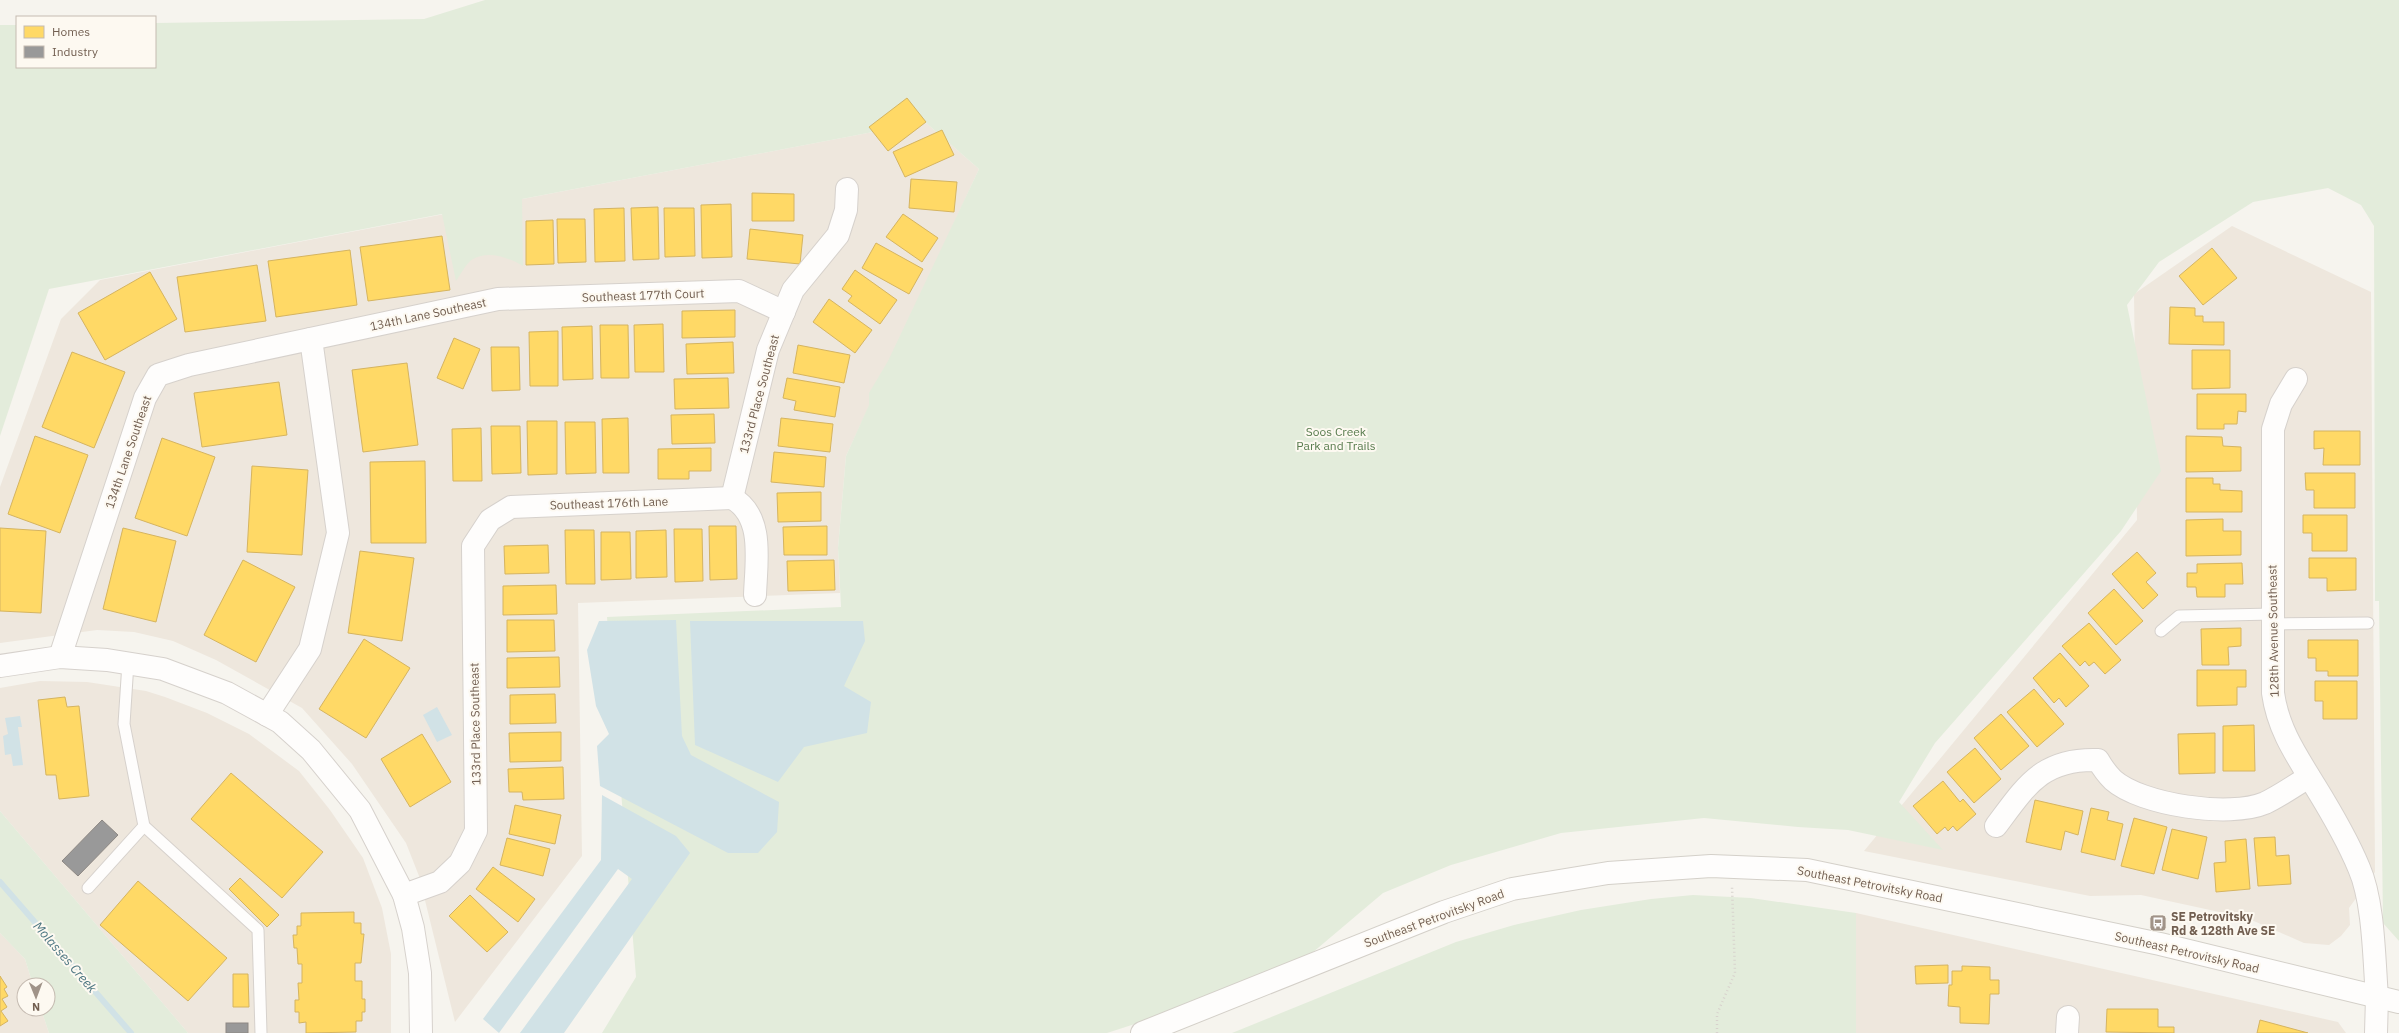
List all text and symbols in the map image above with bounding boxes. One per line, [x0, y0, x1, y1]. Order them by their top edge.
legend [16, 16, 156, 68]
text: Homes [52, 24, 90, 39]
text: Industry [52, 44, 98, 59]
street label: Southeast 177th Court [582, 285, 704, 305]
street label: 134th Lane Southeast [368, 294, 488, 334]
street label: 133rd Place Southeast [736, 333, 782, 455]
street label: 134th Lane Southeast [102, 393, 154, 511]
park label: Soos Creek Park and Trails [1296, 424, 1376, 453]
street label: Southeast 176th Lane [549, 493, 669, 513]
street label: 128th Avenue Southeast [2264, 564, 2282, 698]
street label: 133rd Place Southeast [466, 663, 484, 785]
street label: Southeast Petrovitsky Road [1796, 863, 1944, 905]
street label: Southeast Petrovitsky Road [1362, 886, 1506, 950]
place label: SE Petrovitsky Rd & 128th Ave SE [2171, 909, 2275, 938]
bus stop icon: SE Petrovitsky Rd & 128th Ave SE [2148, 913, 2168, 933]
water label: Molasses Creek [29, 918, 101, 996]
street label: Southeast Petrovitsky Road [2113, 928, 2261, 976]
north arrow [16, 977, 56, 1017]
text: N [32, 1000, 40, 1014]

